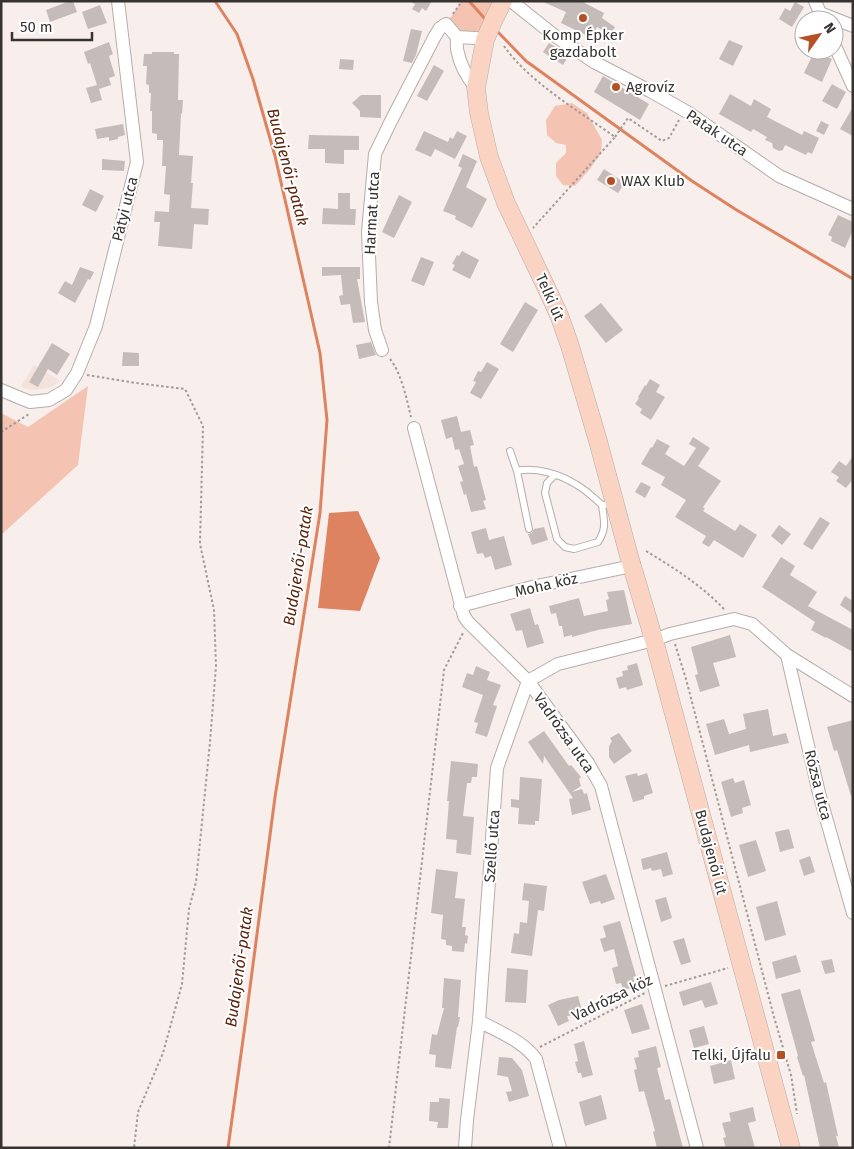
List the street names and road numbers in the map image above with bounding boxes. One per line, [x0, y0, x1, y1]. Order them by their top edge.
street label: Patak utca [683, 106, 751, 160]
street label: Harmat utca [361, 171, 383, 255]
street label: Pátyi utca [108, 175, 142, 243]
street label: Telki út [532, 271, 569, 324]
street label: Moha köz [513, 569, 580, 601]
street label: Vadrózsa utca [530, 690, 598, 776]
street label: Rózsa utca [801, 748, 835, 822]
street label: Budajenői út [691, 808, 731, 897]
street label: Szellő utca [480, 809, 504, 883]
street label: Vadrózsa köz [569, 971, 655, 1025]

